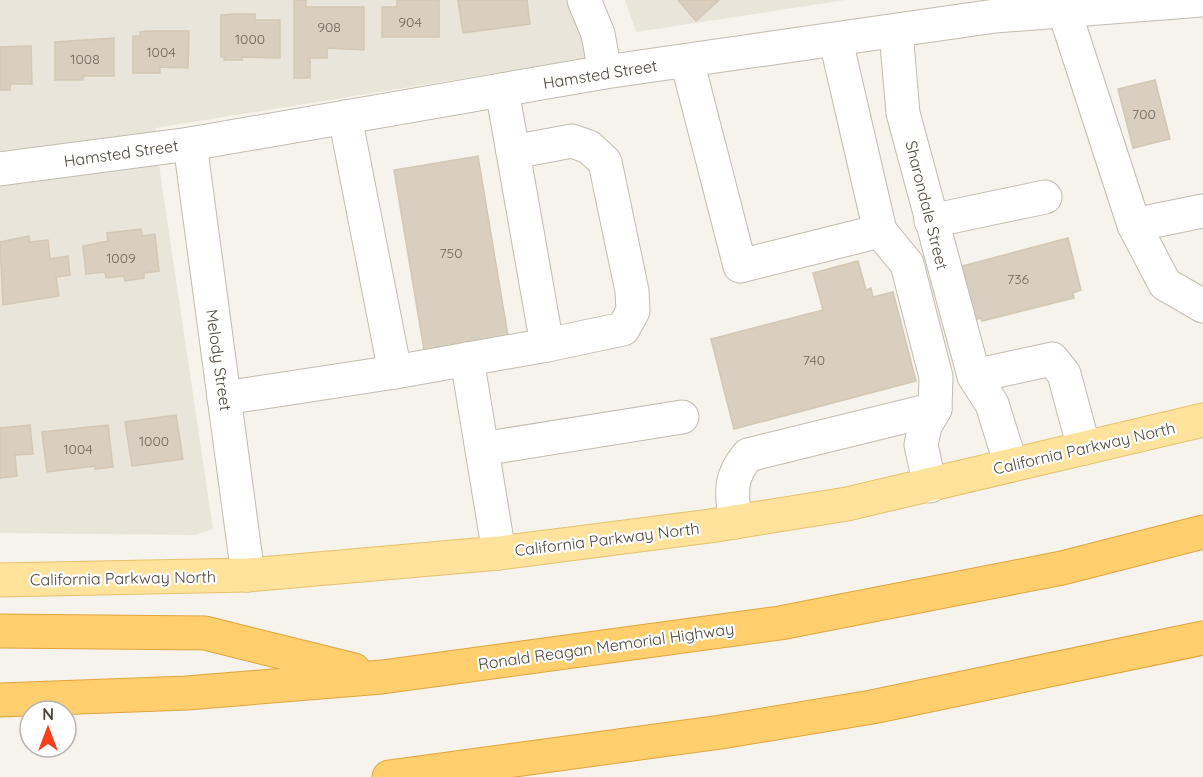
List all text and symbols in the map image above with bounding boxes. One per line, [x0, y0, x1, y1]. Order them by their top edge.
house number: 904 [398, 13, 422, 31]
house number: 908 [317, 18, 341, 36]
house number: 1000 [235, 30, 265, 48]
house number: 1004 [146, 43, 176, 61]
house number: 1008 [70, 50, 100, 68]
street label: Hamsted Street [541, 55, 659, 93]
house number: 700 [1132, 105, 1156, 123]
street label: Hamsted Street [62, 135, 180, 171]
street label: Sharondale Street [901, 138, 953, 272]
house number: 750 [439, 244, 463, 262]
house number: 1009 [106, 249, 136, 267]
house number: 736 [1007, 270, 1029, 288]
street label: Melody Street [202, 308, 236, 412]
house number: 740 [803, 351, 825, 369]
street label: California Parkway North [991, 417, 1177, 479]
house number: 1000 [139, 432, 169, 450]
house number: 1004 [63, 440, 93, 458]
street label: California Parkway North [513, 518, 701, 560]
street label: California Parkway North [30, 566, 216, 590]
street label: Ronald Reagan Memorial Highway [477, 618, 735, 674]
north arrow [18, 699, 78, 759]
text: N [42, 704, 54, 724]

